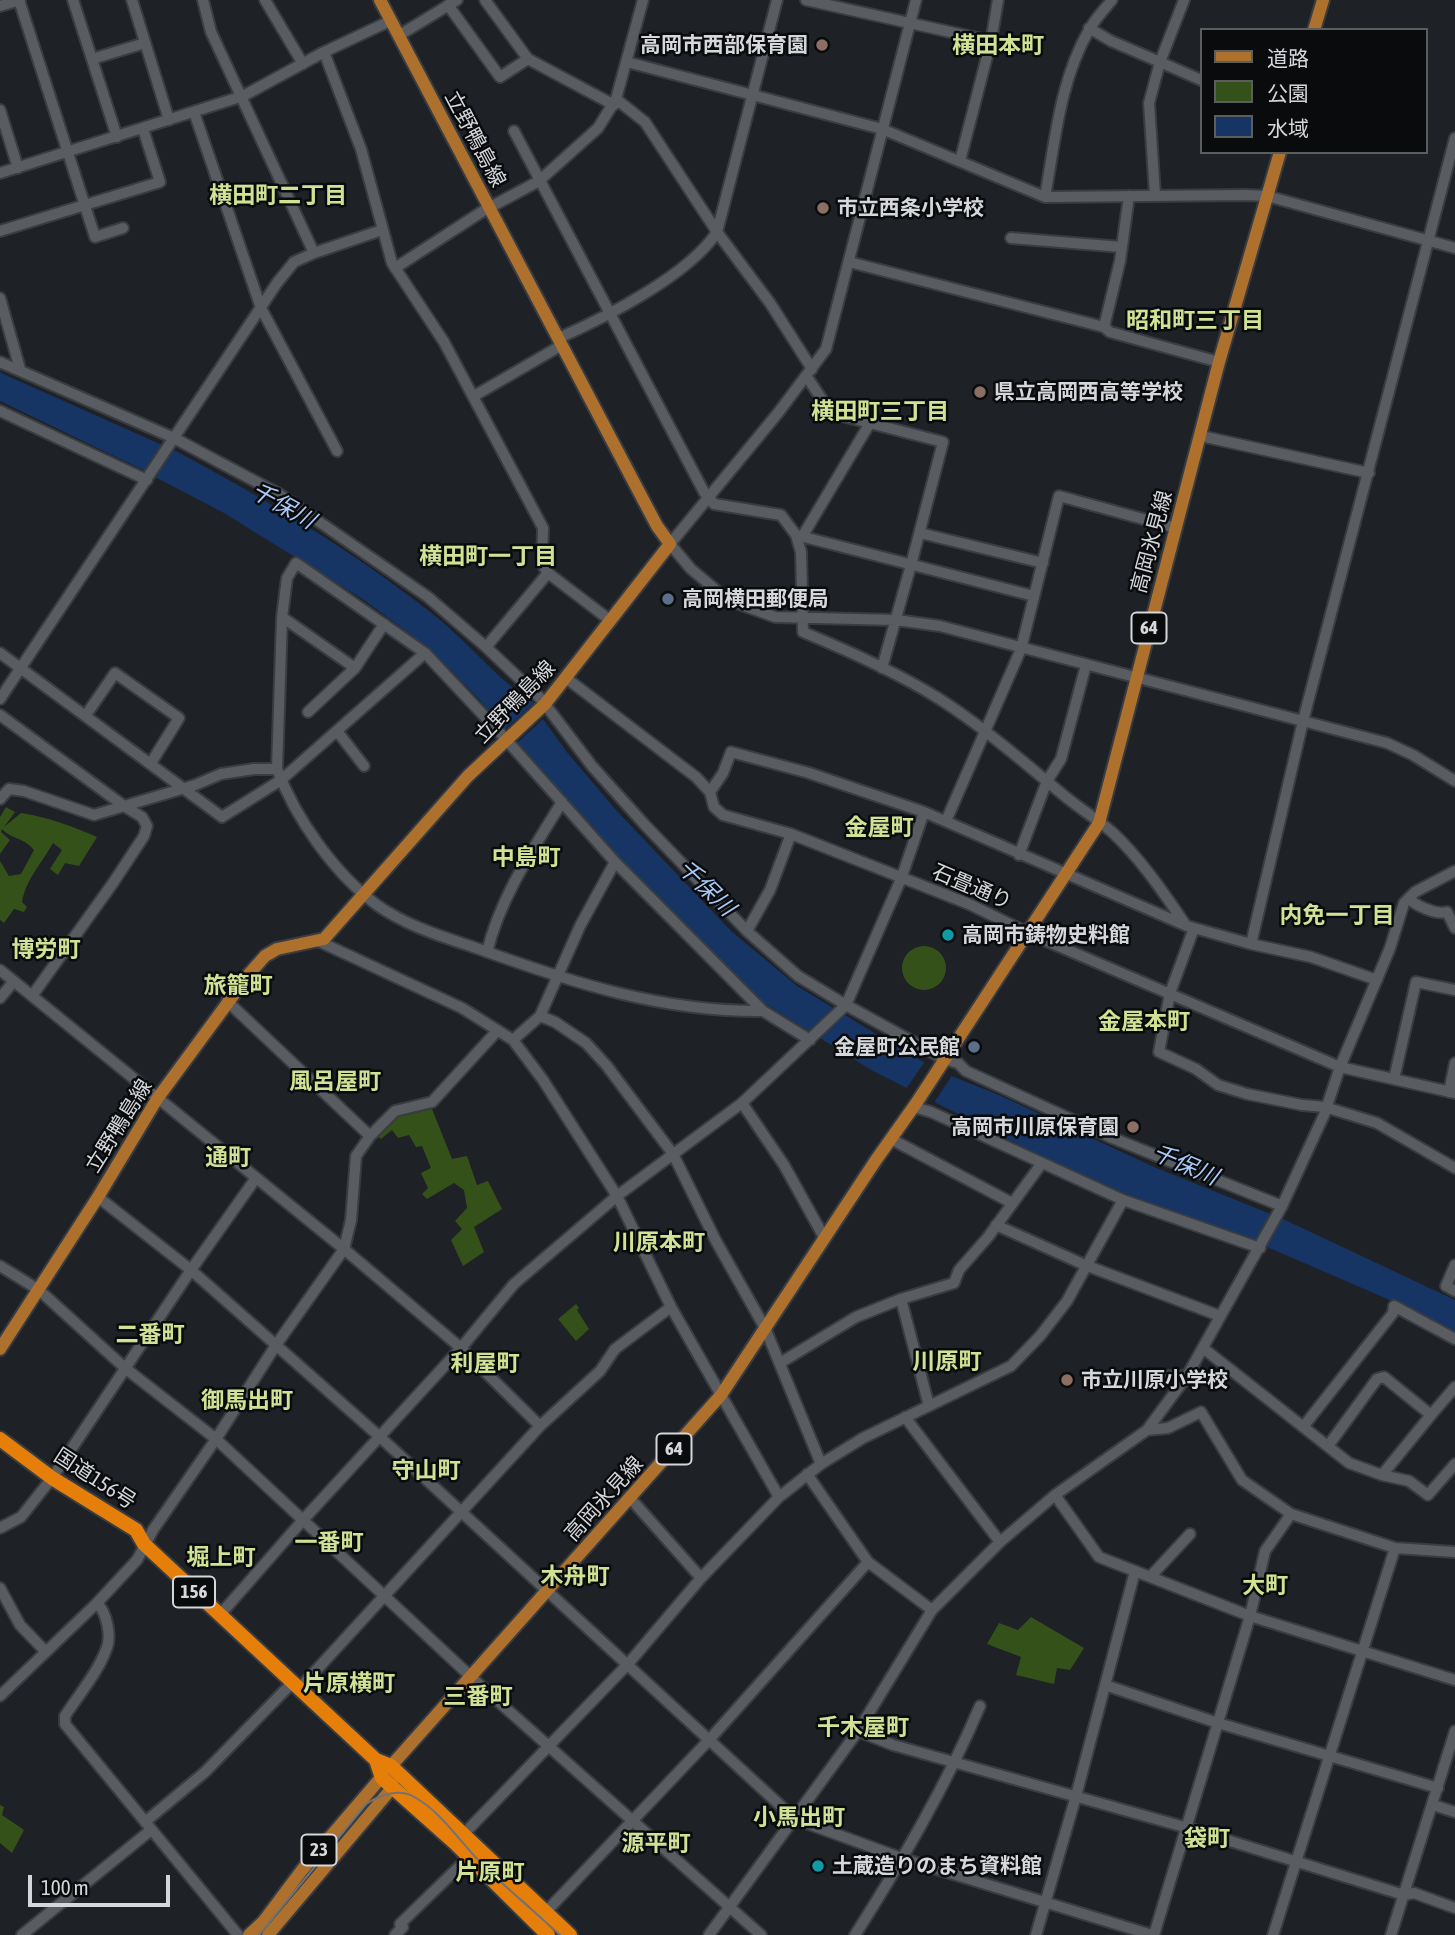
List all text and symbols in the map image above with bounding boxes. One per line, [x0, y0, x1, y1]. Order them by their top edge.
legend [1200, 28, 1427, 154]
place label: 高岡市西部保育園 [640, 32, 808, 58]
district label: 横田本町 [952, 32, 1044, 60]
marker: 高岡市西部保育園 [814, 37, 830, 53]
text: 道路 [1267, 46, 1309, 70]
text: 公園 [1267, 81, 1309, 105]
street label: 立野鴨島線 [439, 87, 511, 191]
text: 水域 [1267, 116, 1309, 140]
district label: 横田町二丁目 [209, 182, 347, 210]
place label: 市立西条小学校 [837, 195, 984, 221]
marker: 市立西条小学校 [815, 200, 831, 216]
district label: 昭和町三丁目 [1126, 307, 1264, 335]
place label: 県立高岡西高等学校 [994, 379, 1183, 405]
marker: 県立高岡西高等学校 [972, 384, 988, 400]
district label: 横田町三丁目 [811, 398, 949, 426]
water label: 千保川 [246, 477, 320, 535]
street label: 高岡氷見線 [1126, 488, 1178, 596]
district label: 横田町一丁目 [419, 543, 557, 571]
place label: 高岡横田郵便局 [682, 586, 829, 612]
marker: 高岡横田郵便局 [660, 591, 676, 607]
road number: 64 [1132, 612, 1166, 643]
street label: 立野鴨島線 [469, 655, 561, 749]
district label: 金屋町 [845, 814, 913, 842]
district label: 中島町 [492, 844, 560, 872]
water label: 千保川 [672, 854, 740, 922]
street label: 石畳通り [928, 859, 1016, 915]
district label: 内免一丁目 [1280, 902, 1394, 930]
place label: 高岡市鋳物史料館 [962, 922, 1130, 948]
marker: 高岡市鋳物史料館 [940, 927, 956, 943]
district label: 博労町 [12, 936, 80, 964]
district label: 旅籠町 [204, 972, 272, 1000]
district label: 金屋本町 [1098, 1008, 1190, 1036]
place label: 金屋町公民館 [834, 1034, 960, 1060]
marker: 金屋町公民館 [966, 1039, 982, 1055]
district label: 風呂屋町 [289, 1068, 381, 1096]
street label: 立野鴨島線 [80, 1075, 158, 1177]
place label: 高岡市川原保育園 [951, 1114, 1119, 1140]
marker: 高岡市川原保育園 [1125, 1119, 1141, 1135]
water label: 千保川 [1148, 1139, 1222, 1191]
district label: 通町 [205, 1144, 251, 1172]
district label: 川原本町 [613, 1229, 705, 1257]
district label: 二番町 [116, 1321, 184, 1349]
district label: 川原町 [913, 1348, 981, 1376]
district label: 利屋町 [451, 1350, 519, 1378]
place label: 市立川原小学校 [1081, 1367, 1228, 1393]
marker: 市立川原小学校 [1059, 1372, 1075, 1388]
district label: 御馬出町 [201, 1387, 293, 1415]
road number: 64 [656, 1434, 692, 1464]
street label: 国道156号 [49, 1443, 141, 1515]
street label: 高岡氷見線 [560, 1452, 648, 1546]
district label: 守山町 [392, 1457, 460, 1485]
district label: 一番町 [295, 1529, 363, 1557]
district label: 堀上町 [187, 1544, 255, 1572]
district label: 木舟町 [541, 1563, 609, 1591]
district label: 大町 [1242, 1572, 1288, 1600]
road number: 156 [173, 1576, 215, 1608]
district label: 片原横町 [303, 1670, 395, 1698]
district label: 三番町 [444, 1683, 512, 1711]
district label: 千木屋町 [817, 1714, 909, 1742]
district label: 小馬出町 [753, 1804, 845, 1832]
district label: 袋町 [1184, 1825, 1230, 1853]
district label: 源平町 [622, 1830, 690, 1858]
road number: 23 [302, 1834, 336, 1866]
place label: 土蔵造りのまち資料館 [832, 1853, 1042, 1879]
marker: 土蔵造りのまち資料館 [810, 1858, 826, 1874]
district label: 片原町 [456, 1859, 524, 1887]
scale bar [32, 1862, 173, 1906]
text: 100 m [41, 1875, 89, 1899]

